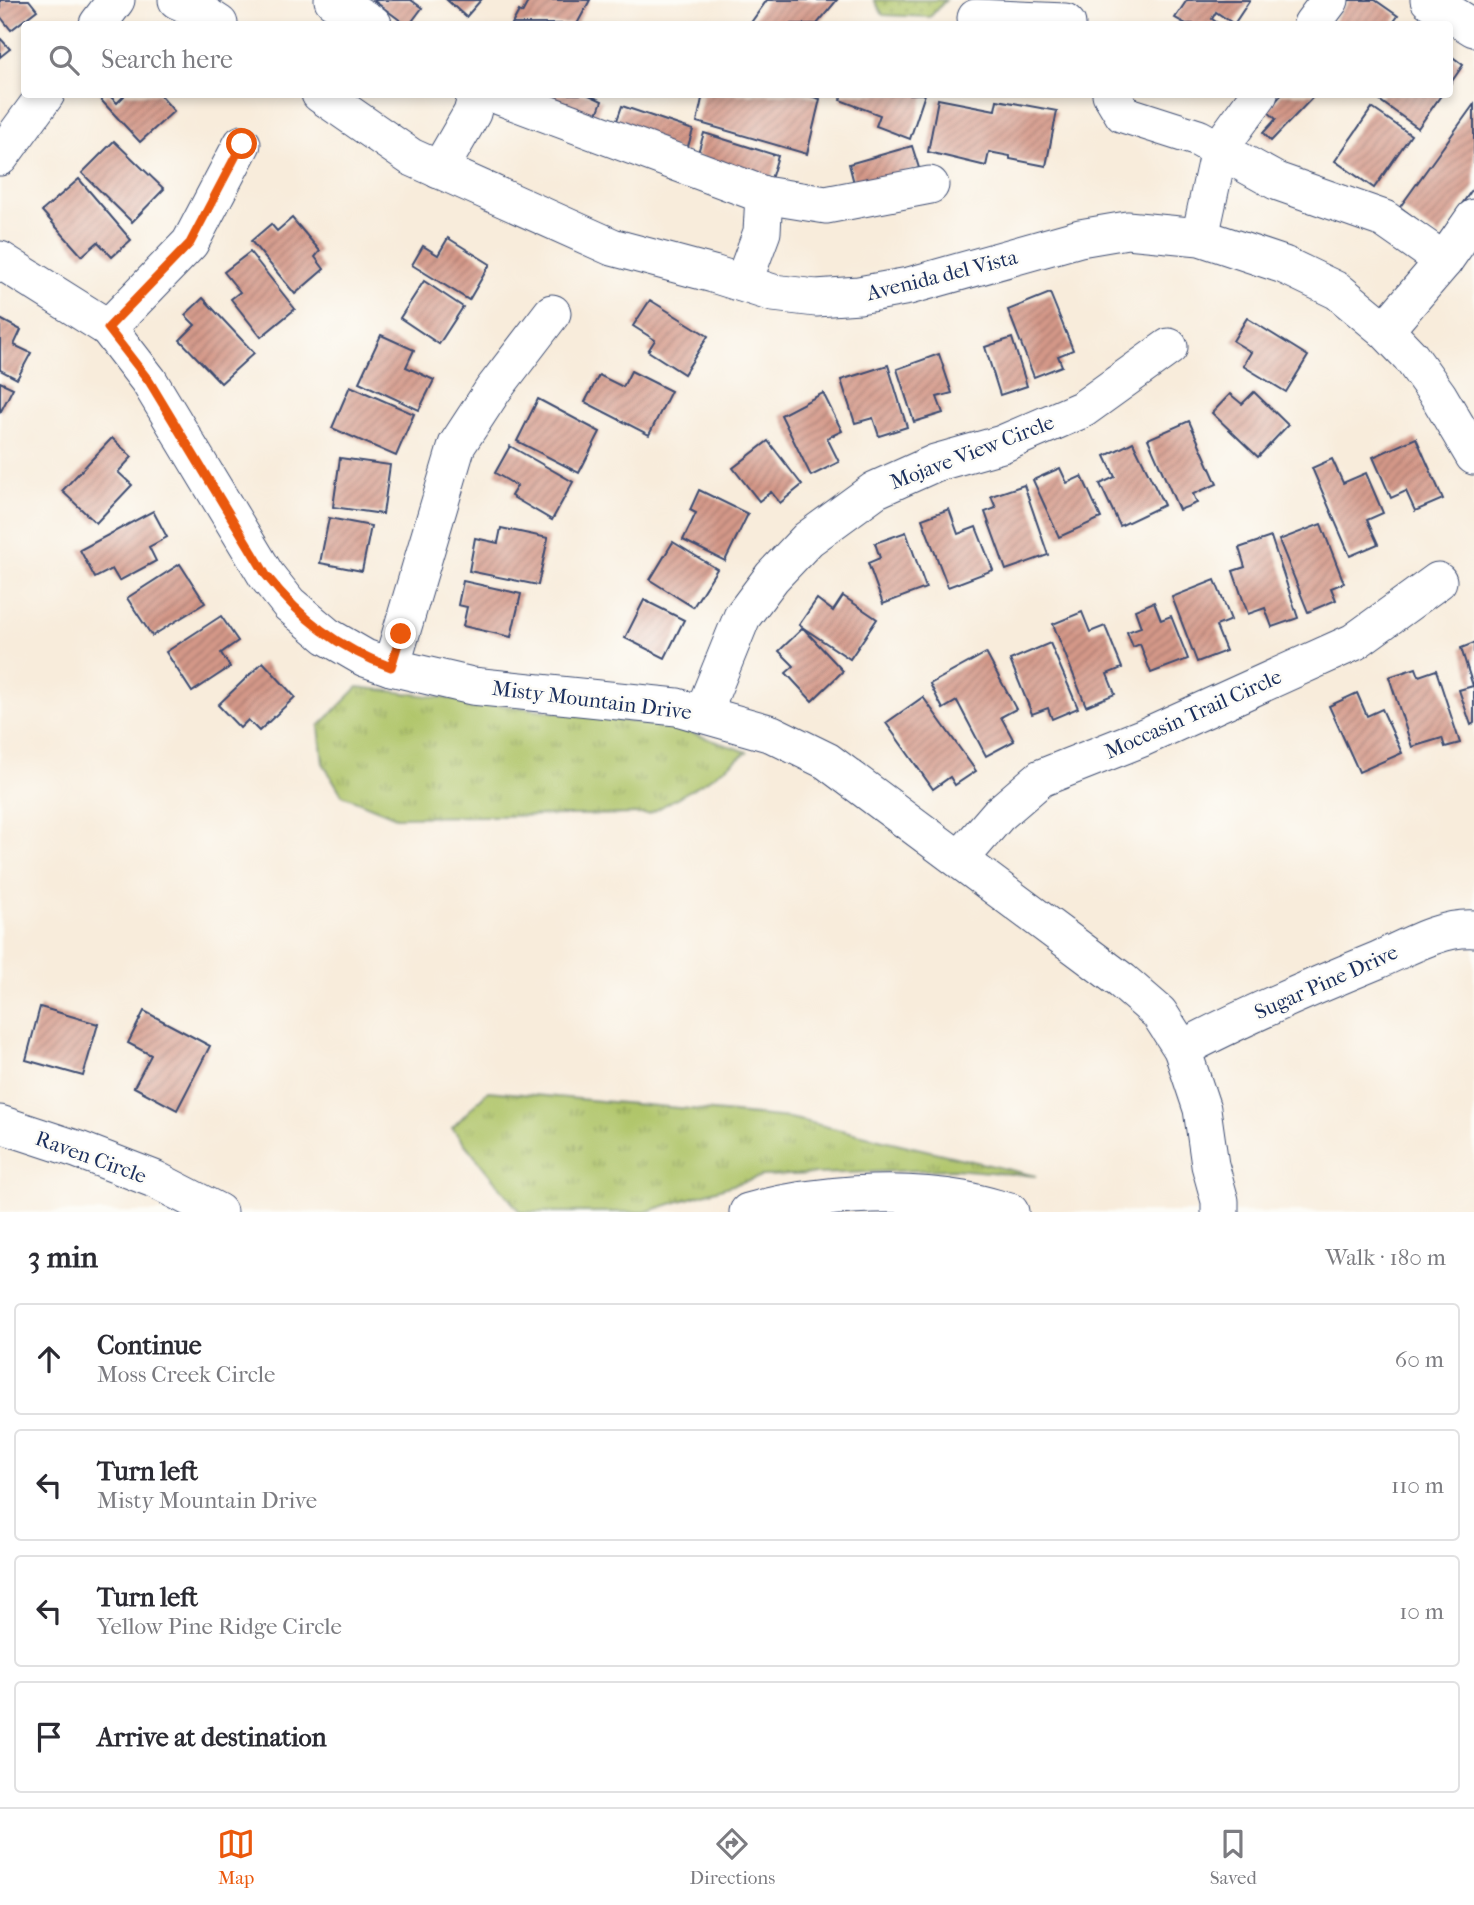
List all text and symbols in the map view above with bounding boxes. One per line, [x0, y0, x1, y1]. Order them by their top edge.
search box [21, 21, 1453, 98]
icon: search [45, 41, 83, 79]
text: Search here [101, 44, 233, 75]
route start [226, 128, 257, 159]
street label: Avenida del Vista [863, 245, 1020, 306]
street label: Mojave View Circle [887, 410, 1057, 494]
route end [385, 618, 416, 649]
street label: Moccasin Trail Circle [1101, 664, 1285, 764]
street label: Misty Mountain Drive [491, 676, 693, 724]
street label: Sugar Pine Drive [1251, 940, 1401, 1024]
street label: Raven Circle [32, 1126, 150, 1188]
text: 3 min [28, 1240, 98, 1275]
text: Walk · 180 m [1325, 1244, 1446, 1271]
text: Continue [97, 1330, 202, 1361]
icon: ahead [30, 1340, 68, 1378]
text: 60 m [1395, 1346, 1444, 1373]
text: Moss Creek Circle [97, 1361, 275, 1388]
text: Turn left [97, 1456, 198, 1487]
icon: left [30, 1466, 68, 1504]
text: 110 m [1391, 1472, 1444, 1499]
text: Misty Mountain Drive [97, 1487, 317, 1514]
text: Turn left [97, 1582, 198, 1613]
icon: left [30, 1592, 68, 1630]
text: 10 m [1399, 1598, 1444, 1625]
text: Yellow Pine Ridge Circle [97, 1613, 342, 1640]
icon: arrive [30, 1718, 68, 1756]
text: Arrive at destination [97, 1722, 327, 1753]
tab: Map [217, 1825, 255, 1889]
tab: Directions [690, 1825, 775, 1889]
tab: Saved [1210, 1825, 1257, 1889]

